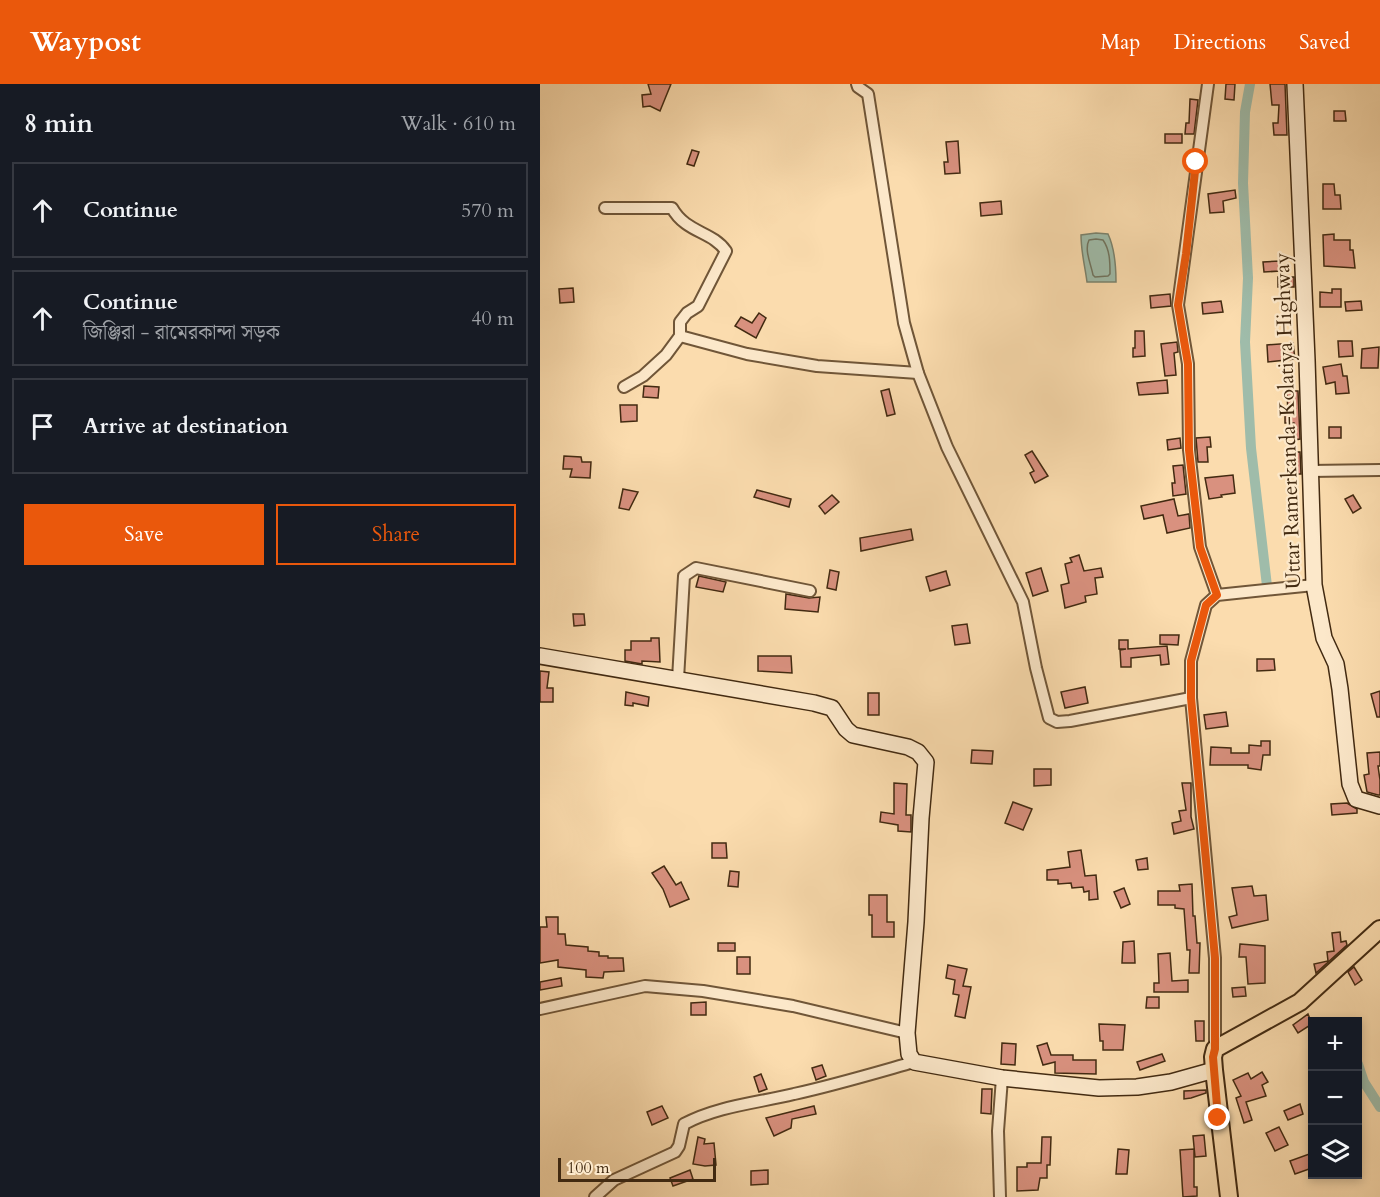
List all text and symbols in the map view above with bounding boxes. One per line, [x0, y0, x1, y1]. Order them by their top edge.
text: Waypost [30, 23, 141, 61]
text: Map [1100, 28, 1140, 57]
text: Directions [1173, 28, 1266, 57]
text: Saved [1299, 28, 1350, 57]
text: 8 min [24, 106, 93, 141]
text: Walk · 610 m [401, 110, 516, 137]
route start [1182, 148, 1208, 174]
icon: ahead [26, 194, 59, 227]
text: Continue [83, 195, 178, 225]
text: 570 m [461, 197, 514, 224]
street label: Uttar Ramerkanda-Kolatiya Highway [1268, 252, 1308, 590]
text: Continue [83, 287, 178, 317]
icon: ahead [26, 302, 59, 335]
text: 40 m [471, 305, 514, 332]
text: জিঞ্জিরা - রামেরকান্দা সড়ক [83, 319, 280, 346]
icon: arrive [26, 410, 59, 443]
text: Arrive at destination [83, 411, 288, 441]
button: Save [24, 504, 264, 565]
button: Share [276, 504, 516, 565]
map controls [1308, 1017, 1362, 1179]
button: + [1308, 1017, 1362, 1071]
button: − [1308, 1071, 1362, 1125]
route end [1204, 1104, 1230, 1130]
button: layers [1308, 1125, 1362, 1179]
scale bar [558, 1155, 716, 1182]
text: 100 m [567, 1157, 609, 1179]

